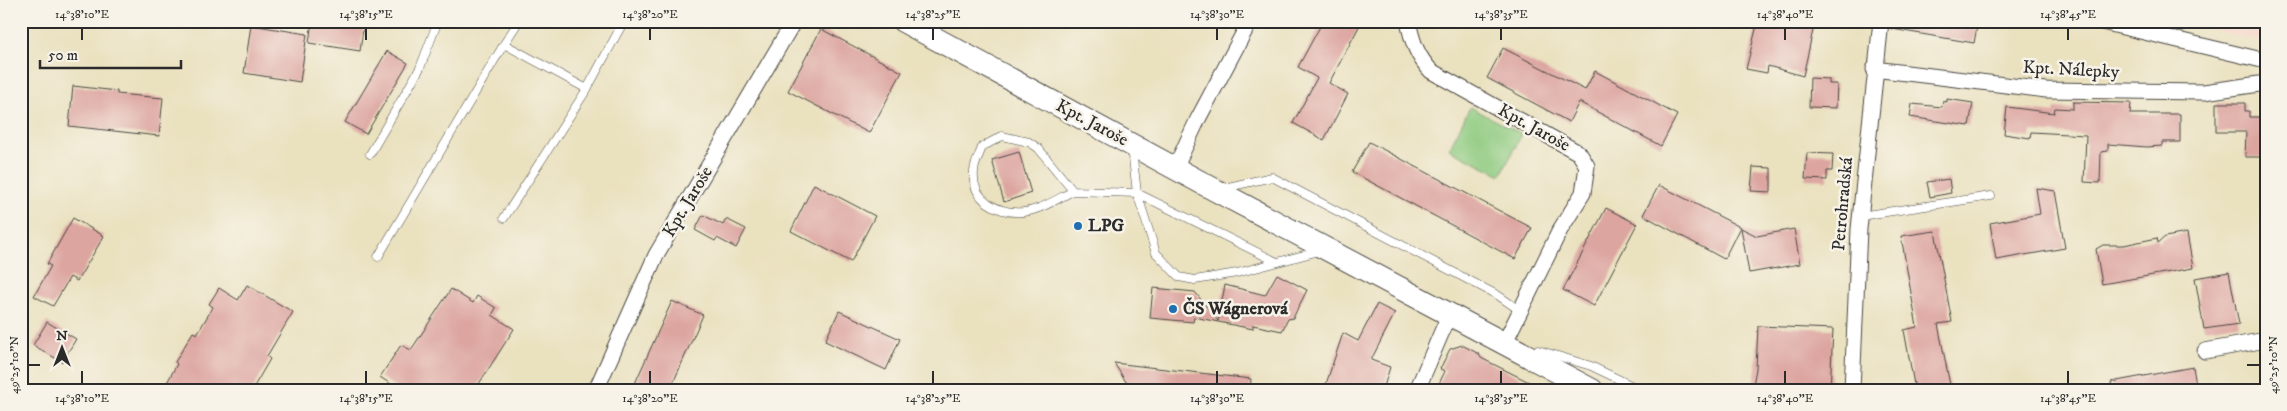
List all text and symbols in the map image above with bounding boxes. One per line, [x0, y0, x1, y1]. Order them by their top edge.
text: 14°38'10"E [55, 7, 109, 22]
text: 14°38'15"E [339, 7, 393, 22]
text: 14°38'20"E [622, 7, 678, 22]
text: 14°38'25"E [906, 7, 961, 22]
text: 14°38'30"E [1190, 7, 1245, 22]
text: 14°38'35"E [1474, 7, 1528, 22]
text: 14°38'40"E [1757, 7, 1814, 22]
text: 14°38'45"E [2040, 7, 2096, 22]
scale bar [40, 38, 181, 70]
text: 50 m [48, 46, 78, 65]
street label: Kpt. Nálepky [2022, 56, 2120, 84]
street label: Kpt. Jaroše [1052, 95, 1132, 151]
street label: Kpt. Jaroše [1494, 99, 1574, 157]
street label: Petrohradská [1828, 156, 1858, 252]
street label: Kpt. Jaroše [658, 163, 718, 241]
place label: LPG [1088, 215, 1124, 237]
marker: LPG [1072, 220, 1084, 232]
place label: ČS Wágnerová [1183, 297, 1288, 320]
marker: ČS Wágnerová [1167, 303, 1179, 315]
north arrow [38, 324, 88, 374]
text: N [56, 327, 68, 345]
text: 49°25'10"N [7, 336, 22, 394]
text: 49°25'10"N [2266, 336, 2281, 394]
text: 14°38'10"E [55, 391, 109, 406]
text: 14°38'15"E [339, 391, 393, 406]
text: 14°38'20"E [622, 391, 678, 406]
text: 14°38'25"E [906, 391, 961, 406]
text: 14°38'30"E [1190, 391, 1245, 406]
text: 14°38'35"E [1474, 391, 1528, 406]
text: 14°38'40"E [1757, 391, 1814, 406]
text: 14°38'45"E [2040, 391, 2096, 406]

